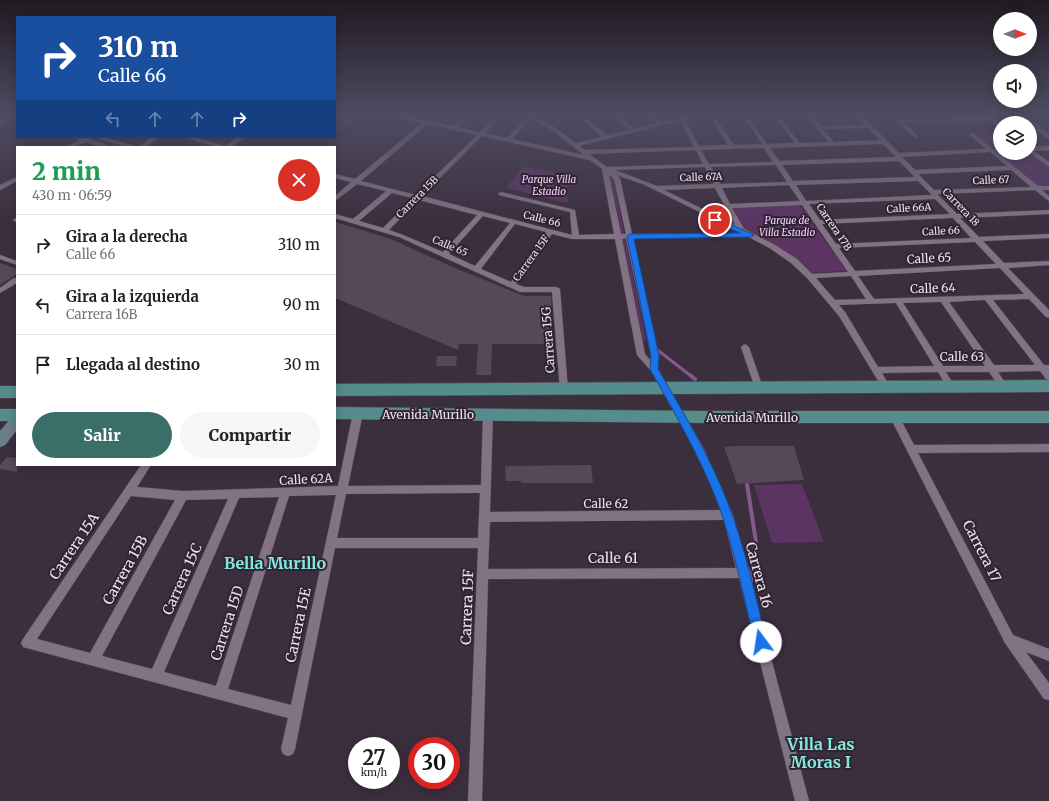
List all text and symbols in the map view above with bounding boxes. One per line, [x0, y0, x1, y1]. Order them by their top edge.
north arrow [993, 12, 1037, 56]
map controls [993, 12, 1037, 160]
text: 310 m [98, 29, 178, 65]
icon: right [32, 32, 84, 84]
text: Calle 66 [98, 64, 166, 87]
button: sound [993, 64, 1037, 108]
icon: left [102, 108, 124, 130]
icon: ahead [144, 108, 166, 130]
icon: ahead [186, 108, 208, 130]
icon: right [228, 108, 250, 130]
button: layers [993, 116, 1037, 160]
text: 2 min [32, 156, 101, 187]
button: close [278, 159, 320, 201]
street label: Calle 67A [679, 170, 724, 184]
street label: Carrera 15B [393, 173, 441, 221]
park label: Parque Villa Estadio [522, 173, 576, 198]
street label: Calle 67 [972, 173, 1010, 187]
street label: Carrera 18 [940, 185, 982, 229]
text: 430 m · 06:59 [32, 187, 112, 204]
street label: Calle 66A [886, 200, 933, 216]
street label: Carrera 17B [813, 201, 855, 253]
pin [698, 203, 732, 237]
street label: Calle 66 [522, 208, 562, 230]
icon: arrive [704, 209, 726, 231]
park label: Parque de Villa Estadio [759, 214, 815, 239]
street label: Calle 66 [922, 224, 960, 238]
text: Gira a la derecha [66, 227, 188, 246]
street label: Carrera 15F [510, 232, 552, 284]
street label: Calle 65 [430, 233, 470, 259]
icon: right [32, 234, 54, 256]
text: 310 m [278, 235, 320, 254]
text: Calle 66 [66, 246, 115, 263]
street label: Calle 65 [906, 249, 952, 267]
street label: Calle 64 [910, 280, 957, 296]
text: Gira a la izquierda [66, 287, 199, 306]
icon: left [32, 294, 54, 316]
text: 90 m [283, 295, 320, 314]
text: Carrera 16B [66, 306, 137, 323]
street label: Carrera 15G [538, 306, 558, 374]
street label: Calle 63 [940, 349, 984, 364]
icon: arrive [32, 354, 54, 376]
text: Llegada al destino [66, 355, 200, 374]
text: 30 m [283, 355, 320, 374]
street label: Avenida Murillo [381, 407, 474, 422]
street label: Avenida Murillo [705, 410, 798, 425]
button: Salir [32, 412, 172, 458]
button: Compartir [180, 412, 320, 458]
street label: Calle 62A [279, 470, 334, 488]
street label: Calle 62 [584, 496, 628, 511]
street label: Carrera 15A [45, 509, 103, 583]
street label: Carrera 17 [959, 517, 1005, 585]
street label: Carrera 15B [99, 532, 151, 608]
street label: Carrera 15C [158, 540, 206, 618]
street label: Carrera 16 [742, 540, 776, 610]
street label: Calle 61 [588, 549, 638, 567]
district label: Bella Murillo [224, 553, 327, 573]
street label: Carrera 15F [457, 568, 477, 645]
street label: Carrera 15D [206, 583, 248, 663]
street label: Carrera 15E [281, 586, 315, 664]
position arrow [740, 621, 782, 663]
district label: Villa Las Moras I [786, 734, 855, 772]
speed limit sign: 30 [408, 737, 460, 789]
text: 27 [362, 745, 386, 770]
text: km/h [361, 766, 387, 779]

